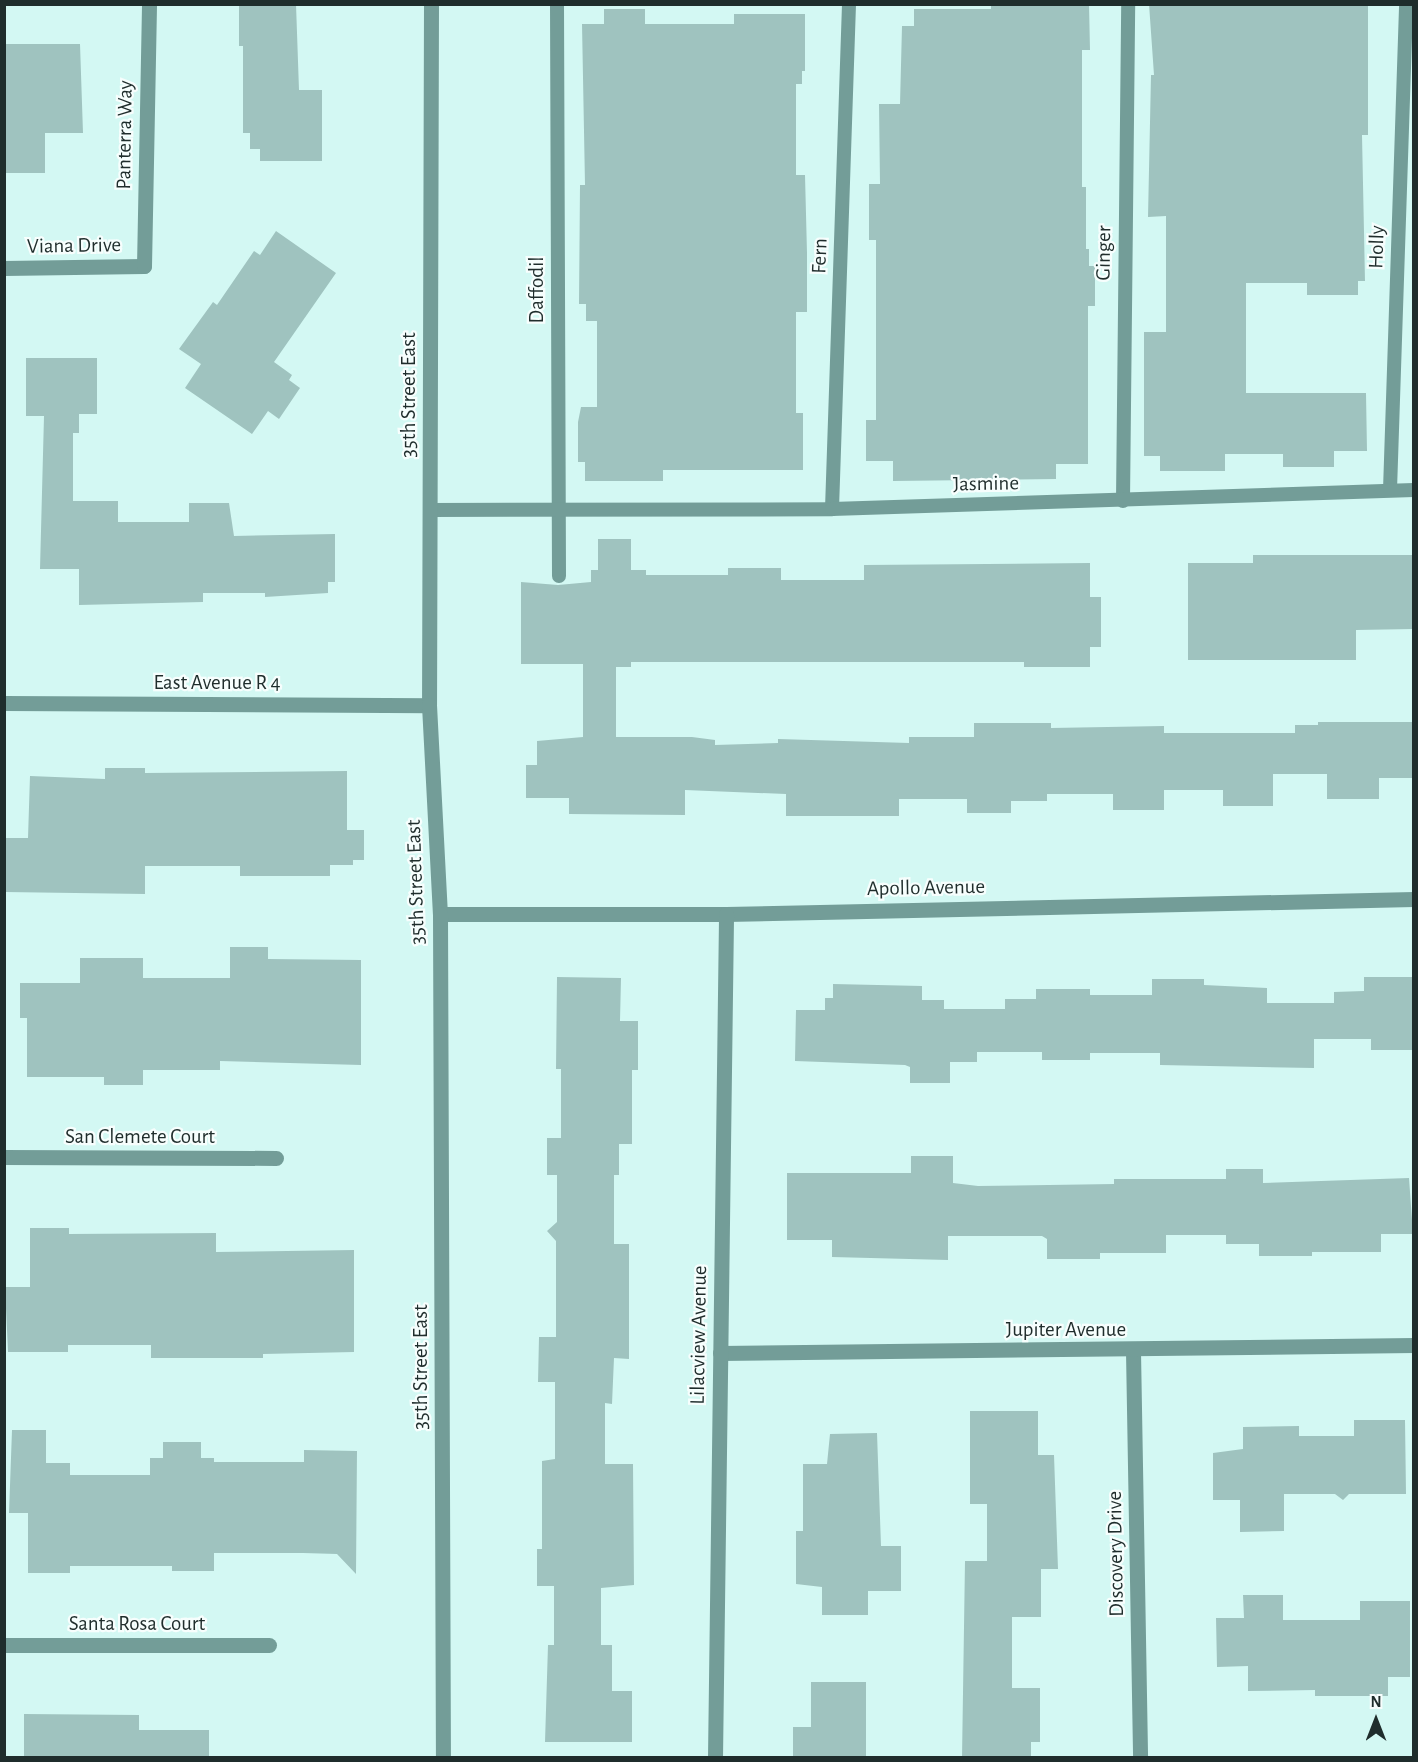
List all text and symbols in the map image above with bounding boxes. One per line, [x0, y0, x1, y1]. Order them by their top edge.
street label: Panterra Way [111, 80, 139, 190]
street label: Ginger [1091, 225, 1117, 281]
street label: Holly [1364, 225, 1390, 269]
street label: Viana Drive [27, 233, 121, 259]
street label: Fern [807, 238, 833, 274]
street label: Daffodil [524, 257, 550, 323]
street label: 35th Street East [396, 332, 422, 458]
street label: Jasmine [953, 471, 1019, 497]
street label: East Avenue R 4 [153, 670, 281, 696]
street label: 35th Street East [401, 819, 431, 945]
street label: Apollo Avenue [867, 874, 985, 902]
street label: San Clemete Court [65, 1124, 215, 1150]
street label: Lilacview Avenue [685, 1265, 713, 1405]
street label: 35th Street East [408, 1304, 434, 1430]
street label: Jupiter Avenue [1006, 1317, 1126, 1343]
street label: Discovery Drive [1102, 1491, 1130, 1617]
street label: Santa Rosa Court [69, 1611, 205, 1637]
north arrow [1346, 1690, 1406, 1750]
text: N [1370, 1694, 1382, 1710]

